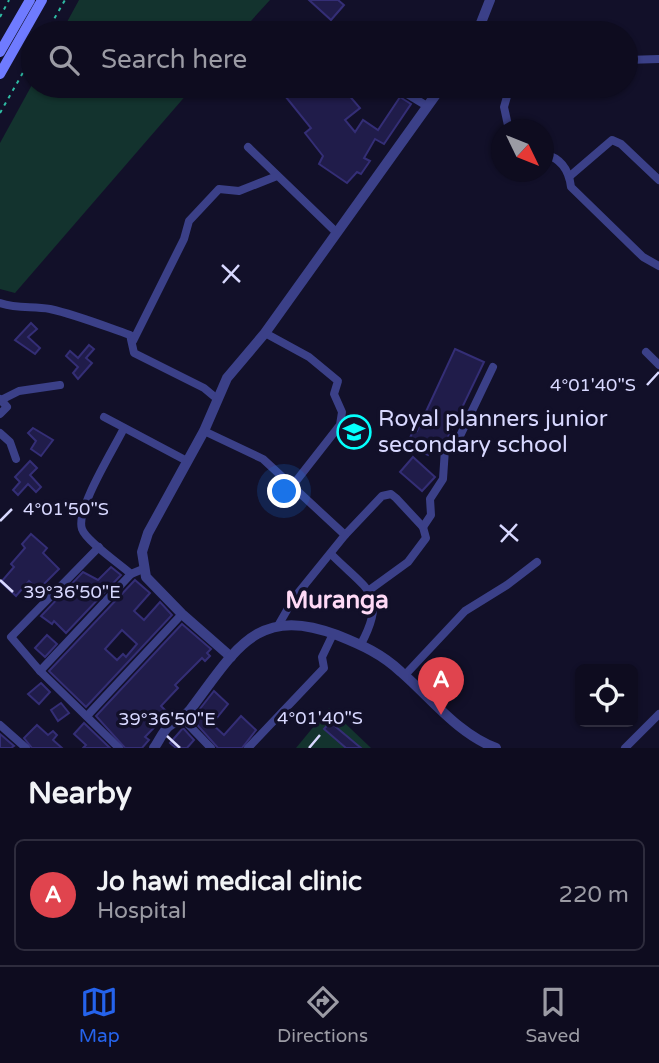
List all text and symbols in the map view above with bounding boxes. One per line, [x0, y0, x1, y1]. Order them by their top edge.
search box [21, 21, 638, 98]
icon: search [45, 41, 83, 79]
text: Search here [101, 44, 247, 75]
north arrow [491, 119, 554, 182]
text: 4°01'40"S [550, 374, 636, 396]
place label: Royal planners junior secondary school [378, 405, 608, 459]
school or university icon: Royal planners junior secondary school [335, 413, 373, 451]
your location [267, 474, 301, 508]
text: 4°01'50"S [23, 498, 109, 520]
text: 39°36'50"E [23, 581, 121, 603]
district label: Muranga [285, 586, 389, 615]
pin: A [418, 657, 464, 715]
map controls [575, 664, 638, 727]
button: locate [575, 664, 638, 727]
text: 4°01'40"S [277, 707, 363, 729]
text: 39°36'50"E [118, 708, 216, 730]
text: Nearby [28, 775, 132, 812]
text: Jo hawi medical clinic [97, 866, 362, 897]
text: A [44, 881, 62, 909]
text: 220 m [559, 881, 629, 909]
text: Hospital [97, 897, 187, 925]
tab: Map [79, 983, 120, 1047]
tab: Directions [277, 983, 368, 1047]
tab: Saved [525, 983, 580, 1047]

